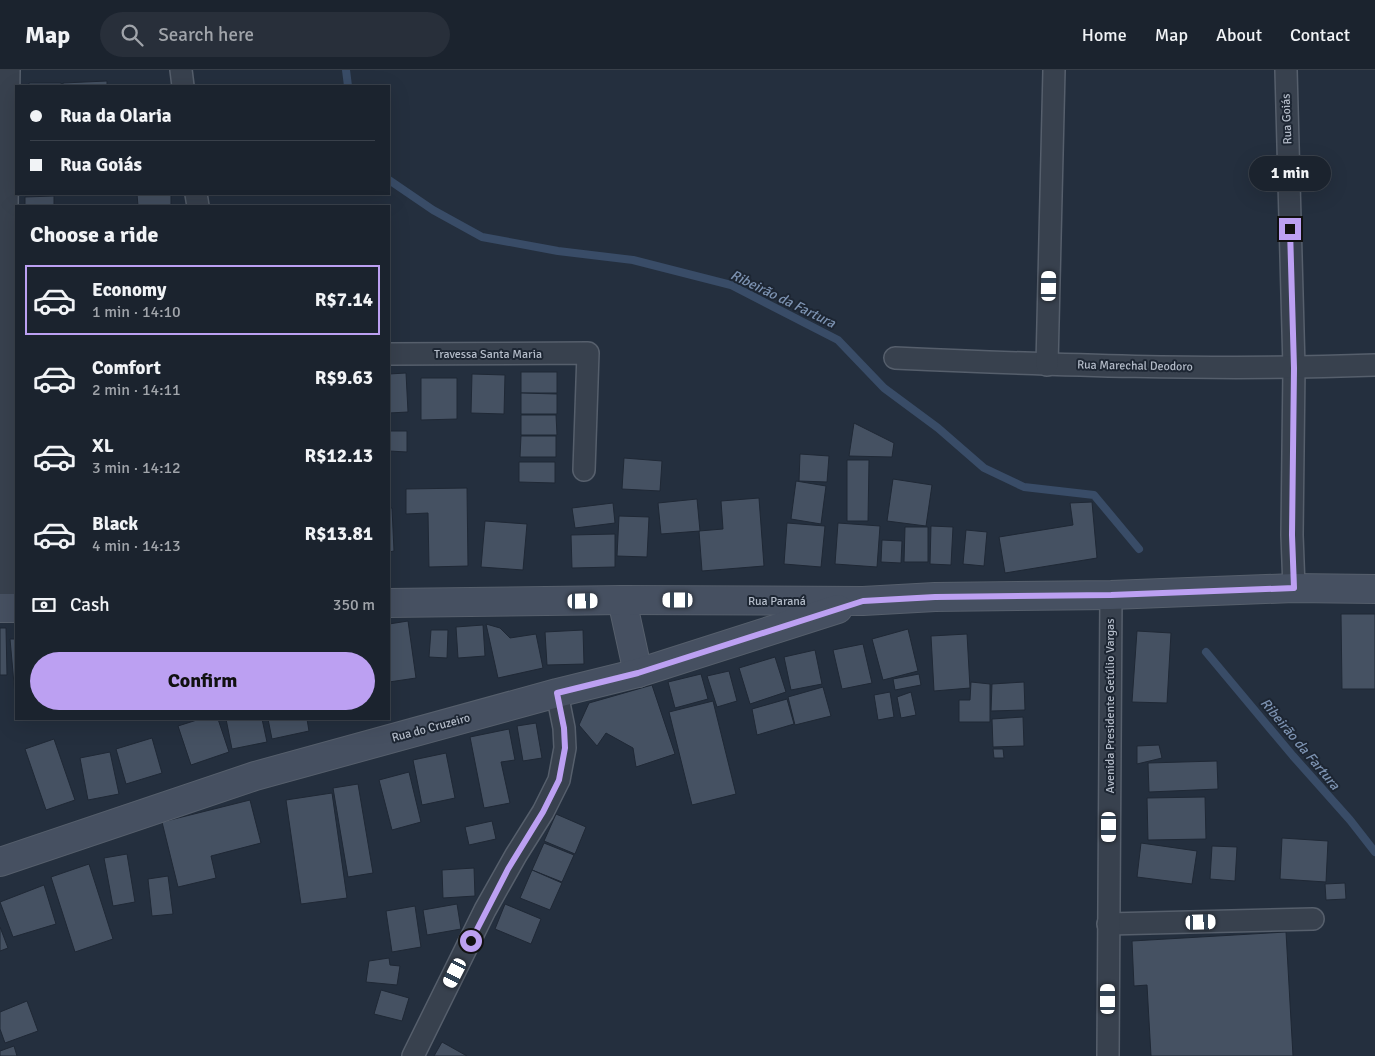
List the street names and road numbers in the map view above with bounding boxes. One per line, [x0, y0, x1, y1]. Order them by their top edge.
street label: Rua Goiás [1279, 93, 1295, 145]
street label: Travessa Santa Maria [434, 347, 542, 362]
street label: Rua Marechal Deodoro [1077, 357, 1193, 375]
street label: Rua Paraná [748, 594, 806, 609]
street label: Avenida Presidente Getúlio Vargas [1103, 619, 1118, 793]
street label: Rua do Cruzeiro [390, 710, 472, 746]

